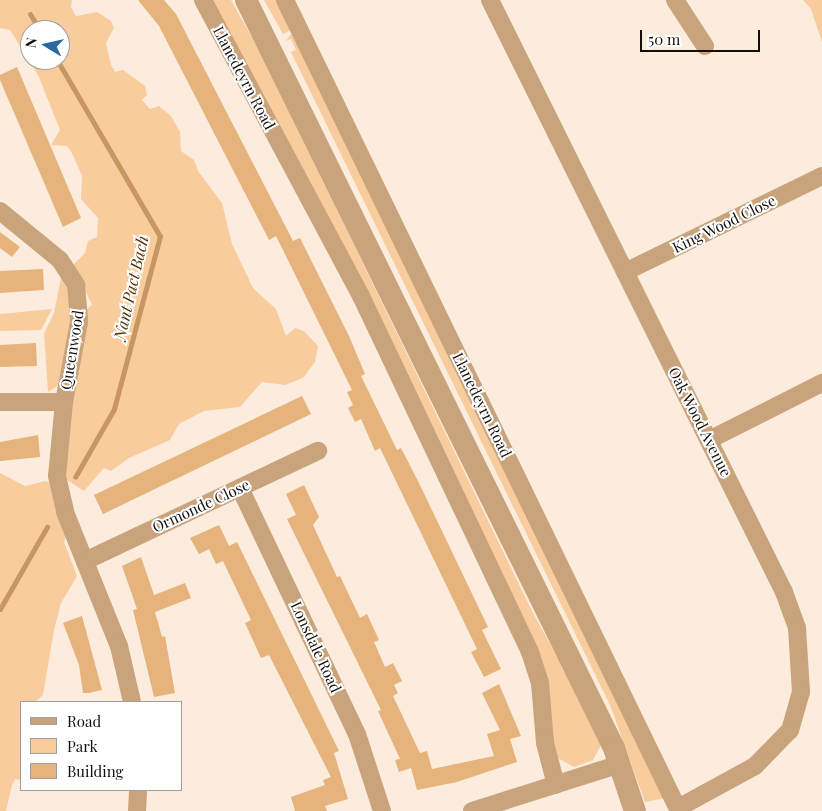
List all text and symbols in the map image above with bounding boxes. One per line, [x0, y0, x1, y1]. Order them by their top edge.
north arrow [20, 20, 70, 70]
scale bar [642, 20, 762, 52]
street label: Llanedeyrn Road [209, 23, 279, 133]
text: 50 m [648, 29, 680, 49]
text: N [21, 36, 41, 49]
street label: King Wood Close [669, 191, 779, 257]
water label: Nant Pact Bach [110, 234, 152, 342]
street label: Queenwood [57, 309, 87, 391]
street label: Llanedeyrn Road [449, 350, 515, 460]
street label: Oak Wood Avenue [664, 364, 736, 480]
street label: Ormonde Close [149, 476, 253, 536]
street label: Lonsdale Road [287, 599, 345, 695]
legend [20, 701, 182, 791]
text: Road [67, 711, 101, 731]
text: Park [67, 736, 98, 756]
text: Building [67, 761, 123, 781]

